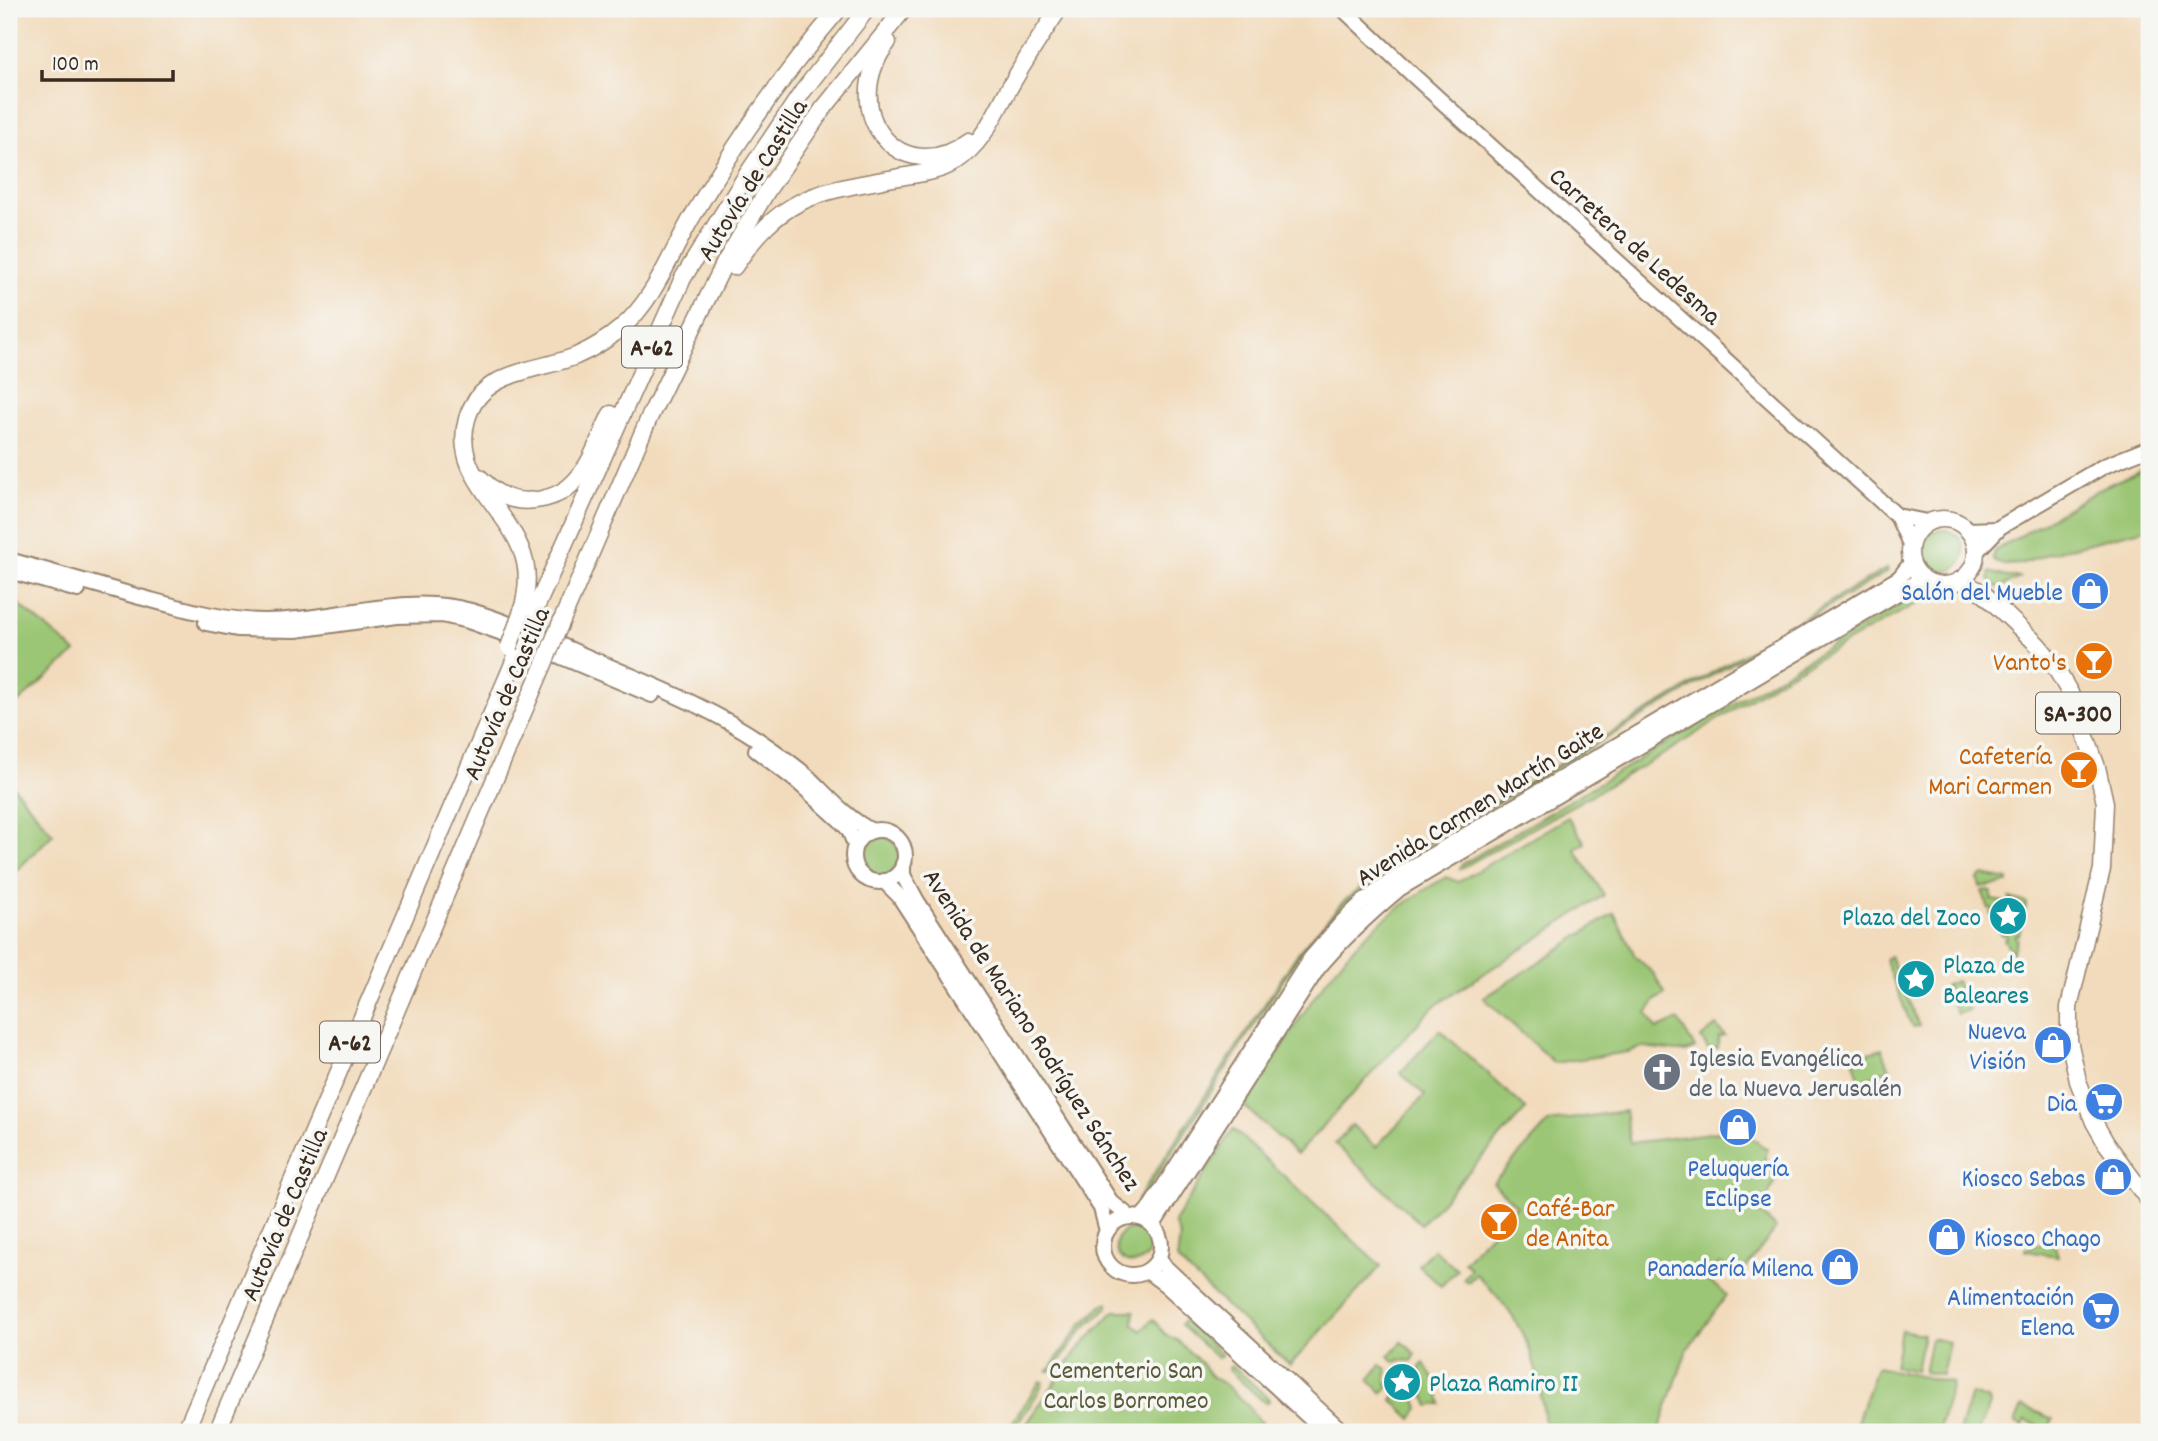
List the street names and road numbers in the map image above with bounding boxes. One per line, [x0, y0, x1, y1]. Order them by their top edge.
street label: Autovía de Castilla [689, 92, 819, 269]
street label: Carretera de Ledesma [1539, 160, 1729, 336]
road number: A-62 [622, 326, 682, 368]
street label: Autovía de Castilla [455, 601, 562, 787]
road number: SA-300 [2036, 692, 2120, 734]
street label: Avenida Carmen Martín Gaite [1350, 714, 1612, 897]
street label: Avenida de Mariano Rodríguez Sánchez [912, 862, 1148, 1199]
road number: A-62 [320, 1022, 380, 1062]
street label: Autovía de Castilla [233, 1122, 340, 1308]

